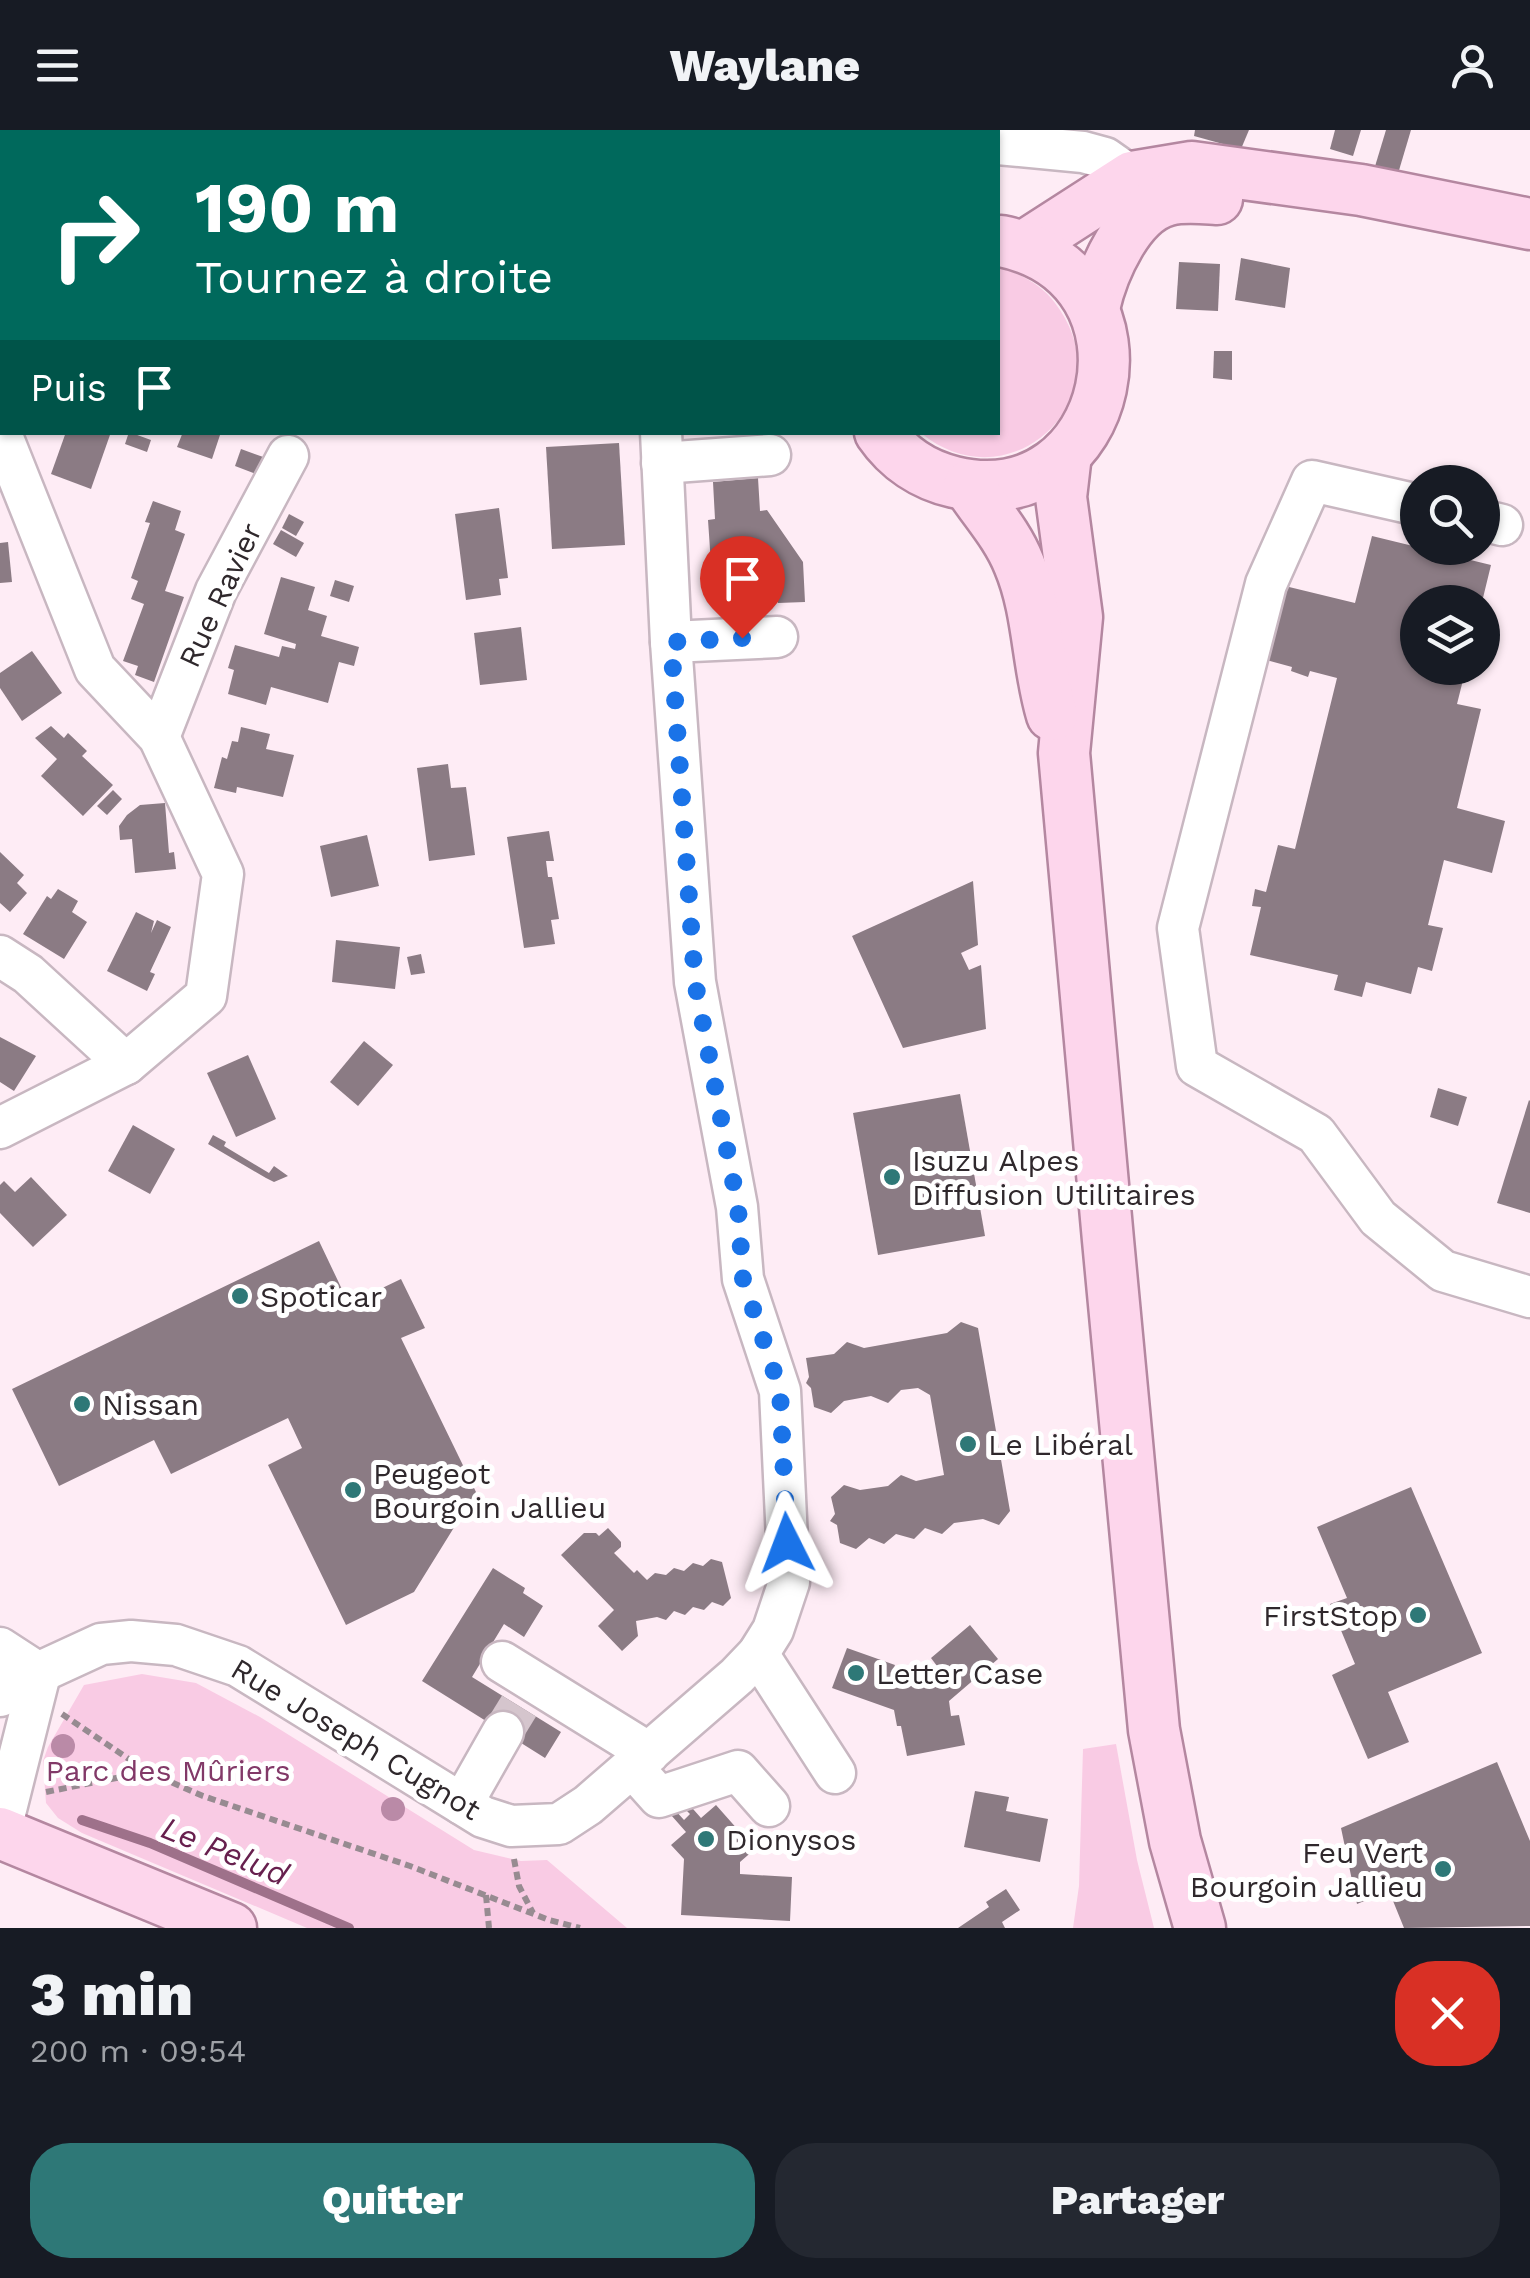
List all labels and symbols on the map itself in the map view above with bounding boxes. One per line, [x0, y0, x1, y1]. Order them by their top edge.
street label: Rue Ravier [171, 517, 269, 673]
pin [700, 536, 785, 639]
place label: Isuzu Alpes Diffusion Utilitaires [912, 1143, 1196, 1212]
marker: Isuzu Alpes Diffusion Utilitaires [881, 1166, 903, 1188]
place label: Spoticar [260, 1279, 382, 1314]
marker: Spoticar [229, 1285, 251, 1307]
place label: Nissan [102, 1387, 199, 1422]
marker: Nissan [71, 1393, 93, 1415]
place label: Le Libéral [988, 1427, 1133, 1462]
marker: Le Libéral [957, 1433, 979, 1455]
place label: Peugeot Bourgoin Jallieu [373, 1456, 606, 1525]
marker: Peugeot Bourgoin Jallieu [342, 1479, 364, 1501]
position arrow [735, 1491, 839, 1595]
place label: FirstStop [1263, 1598, 1398, 1633]
marker: FirstStop [1407, 1604, 1429, 1626]
street label: Rue Joseph Cugnot [225, 1651, 487, 1827]
place label: Letter Case [876, 1656, 1043, 1691]
marker: Letter Case [845, 1662, 867, 1684]
park label: Parc des Mûriers [45, 1753, 291, 1788]
water label: Le Pelud [156, 1808, 295, 1894]
place label: Dionysos [726, 1822, 856, 1857]
marker: Dionysos [695, 1828, 717, 1850]
place label: Feu Vert Bourgoin Jallieu [1190, 1835, 1423, 1904]
marker: Feu Vert Bourgoin Jallieu [1432, 1858, 1454, 1880]

